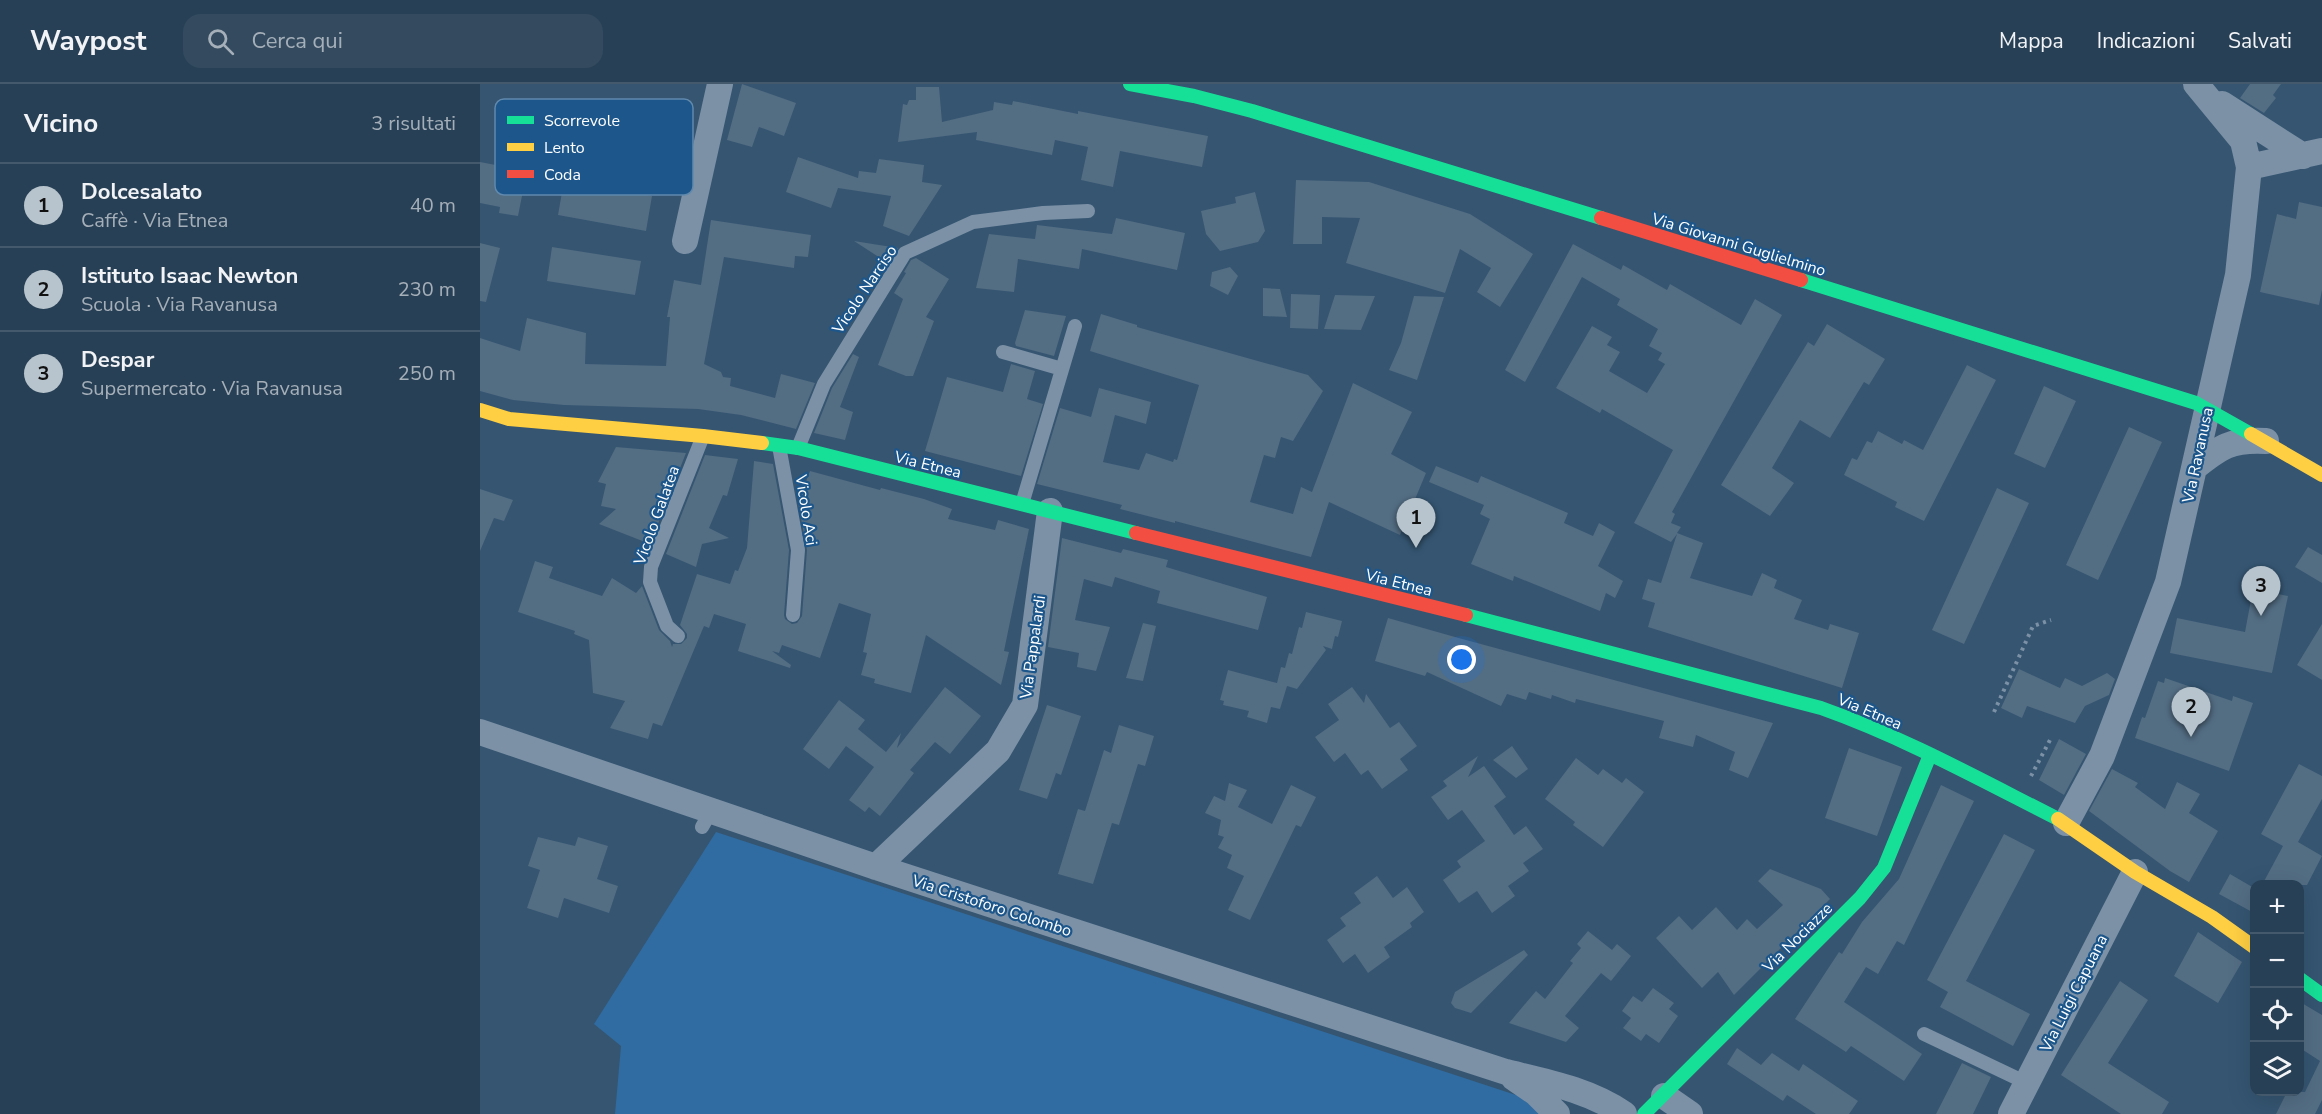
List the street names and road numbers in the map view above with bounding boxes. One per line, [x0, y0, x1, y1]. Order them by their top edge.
street label: Via Giovanni Guglielmino [1648, 208, 1829, 282]
street label: Vicolo Narciso [827, 241, 903, 339]
street label: Via Ravanusa [2177, 405, 2219, 506]
street label: Via Etnea [891, 446, 964, 484]
street label: Vicolo Galatea [628, 463, 685, 569]
street label: Vicolo Aci [789, 472, 822, 547]
street label: Via Etnea [1362, 564, 1435, 602]
street label: Via Pappalardi [1015, 594, 1051, 701]
street label: Via Etnea [1833, 688, 1905, 735]
street label: Via Cristoforo Colombo [908, 869, 1074, 942]
street label: Via Nociazze [1757, 898, 1838, 978]
street label: Via Luigi Capuana [2034, 931, 2113, 1057]

